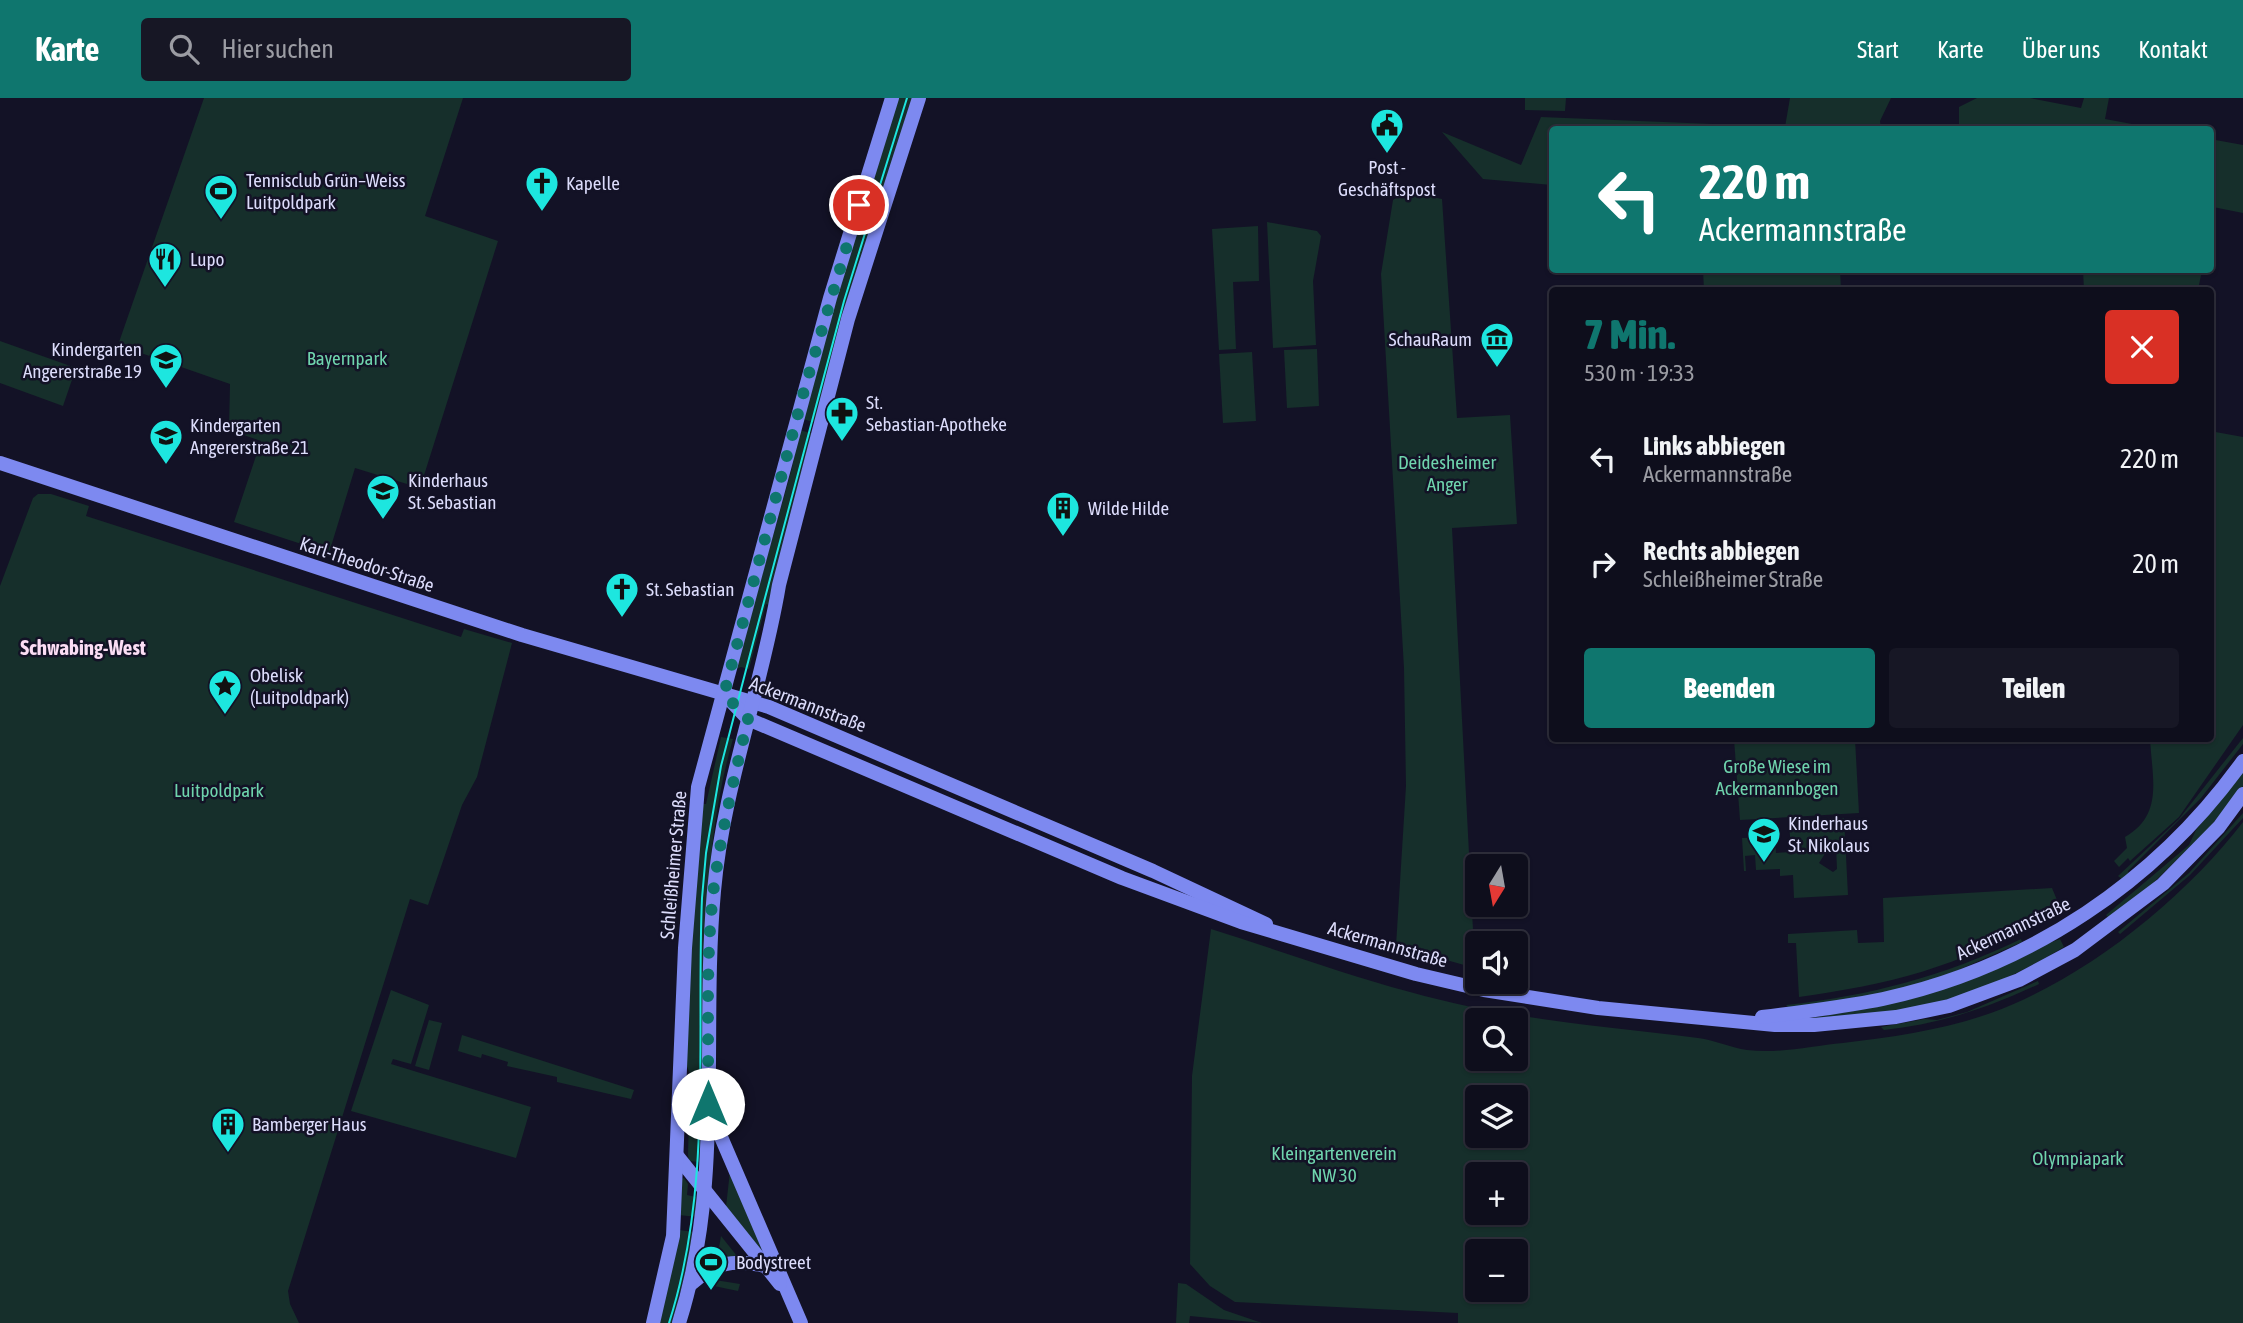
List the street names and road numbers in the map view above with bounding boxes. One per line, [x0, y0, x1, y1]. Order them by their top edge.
street label: Karl-Theodor-Straße [297, 532, 437, 596]
street label: Ackermannstraße [747, 672, 869, 736]
street label: Schleißheimer Straße [656, 790, 690, 940]
street label: Ackermannstraße [1952, 892, 2074, 964]
street label: Ackermannstraße [1326, 916, 1450, 972]

